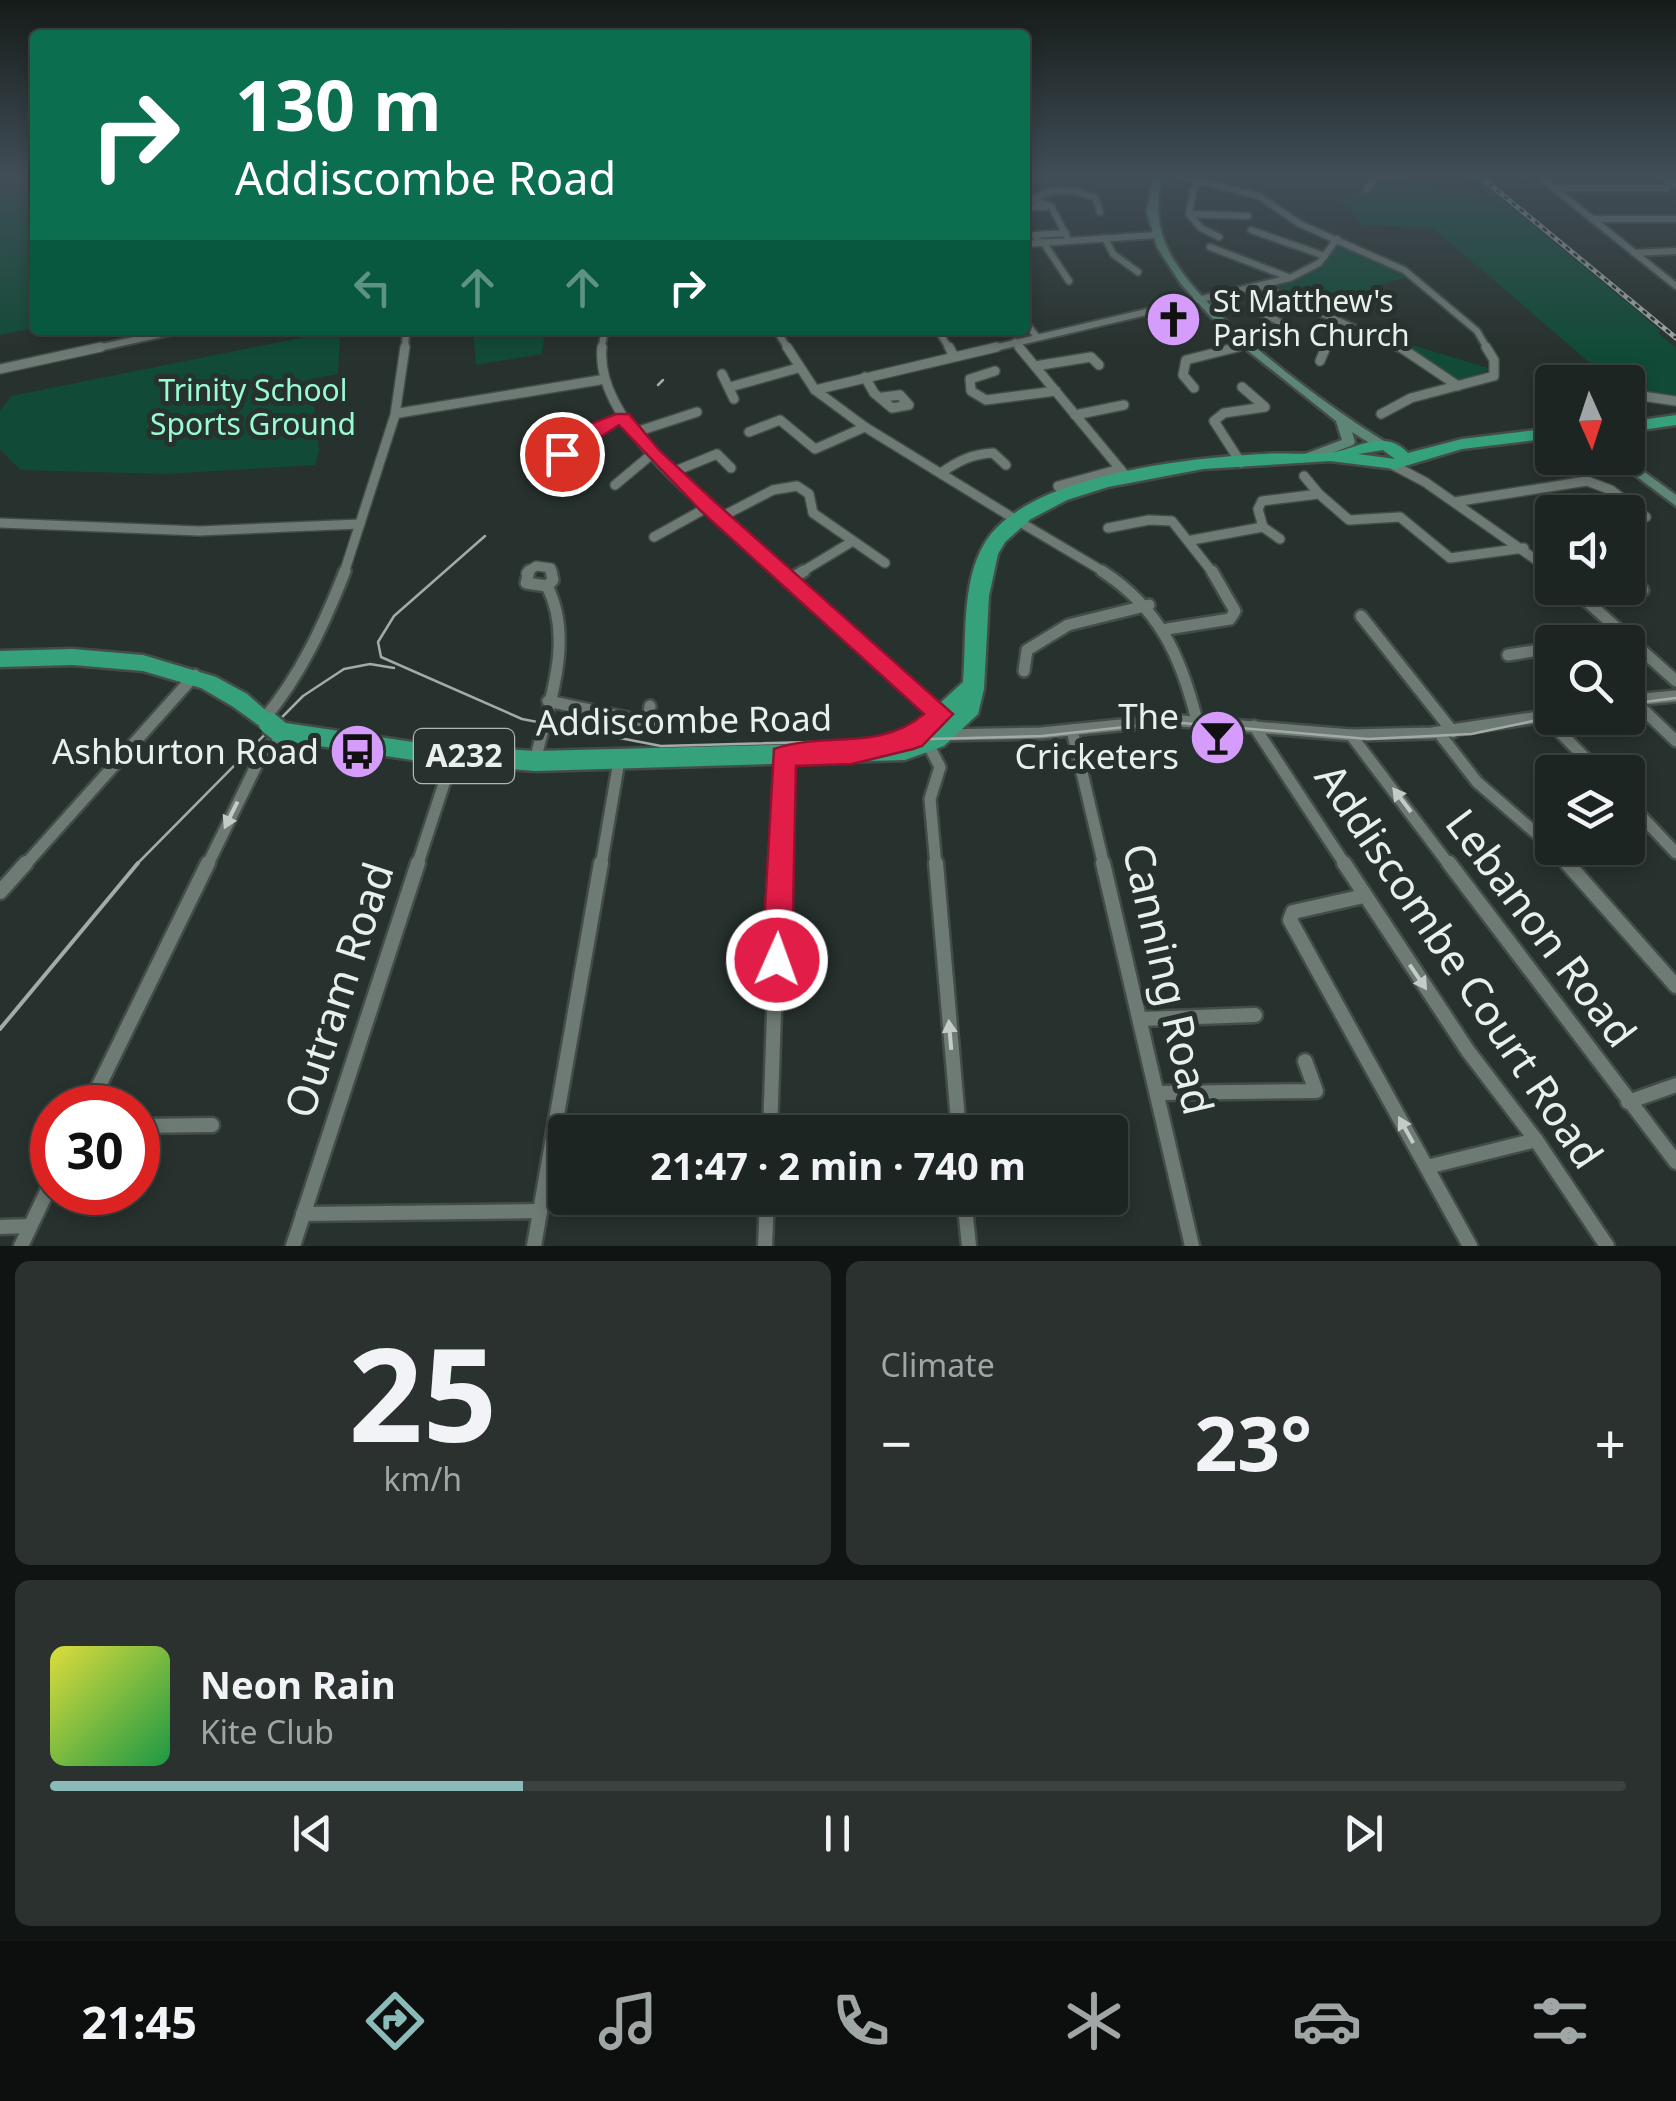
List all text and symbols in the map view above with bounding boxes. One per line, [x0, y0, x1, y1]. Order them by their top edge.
text: 130 m [235, 56, 442, 152]
icon: right [70, 70, 200, 200]
text: Addiscombe Road [235, 147, 616, 208]
icon: left [345, 260, 400, 315]
icon: ahead [450, 260, 505, 315]
icon: ahead [555, 260, 610, 315]
icon: right [660, 260, 715, 315]
place label: St Matthew's Parish Church [1213, 280, 1410, 355]
church icon: St Matthew's Parish Church [1144, 289, 1204, 349]
north arrow [1535, 365, 1645, 475]
map controls [1535, 365, 1645, 865]
park label: Trinity School Sports Ground [150, 369, 356, 444]
pin [520, 412, 605, 497]
icon: arrive [535, 427, 590, 482]
button: sound [1535, 495, 1645, 605]
button: search [1535, 625, 1645, 735]
place label: The Cricketers [1015, 692, 1179, 779]
street label: Addiscombe Road [535, 693, 833, 746]
bar icon: The Cricketers [1188, 707, 1248, 767]
bus stop icon: Ashburton Road [328, 722, 388, 782]
place label: Ashburton Road [52, 727, 319, 774]
road number: A232 [414, 729, 514, 783]
street label: Addiscombe Court Road [1303, 751, 1617, 1179]
button: layers [1535, 755, 1645, 865]
one-way arrow [1392, 787, 1412, 813]
street label: Lebanon Road [1434, 796, 1650, 1058]
one-way arrow [223, 801, 240, 830]
street label: Canning Road [1111, 838, 1228, 1120]
street label: Outram Road [270, 855, 406, 1124]
position arrow [725, 908, 829, 1012]
one-way arrow [1409, 963, 1427, 990]
one-way arrow [942, 1019, 958, 1051]
speed limit sign: 30 [30, 1085, 160, 1215]
one-way arrow [1398, 1116, 1416, 1144]
text: 21:47 · 2 min · 740 m [650, 1139, 1026, 1191]
text: 25 [348, 1303, 497, 1480]
text: Climate [881, 1343, 995, 1386]
text: 23° [1194, 1391, 1312, 1493]
text: − [881, 1405, 912, 1480]
text: + [1595, 1405, 1626, 1480]
text: km/h [383, 1457, 462, 1500]
text: Neon Rain [200, 1658, 396, 1710]
text: Kite Club [200, 1710, 334, 1753]
icon: previous [285, 1806, 340, 1861]
icon: pause [810, 1806, 865, 1861]
icon: next [1336, 1806, 1391, 1861]
icon: directions [360, 1986, 430, 2056]
icon: music [593, 1986, 663, 2056]
icon: phone [826, 1986, 896, 2056]
icon: climate [1059, 1986, 1129, 2056]
icon: car [1292, 1986, 1362, 2056]
icon: filters [1525, 1986, 1595, 2056]
text: 21:45 [81, 1991, 197, 2052]

